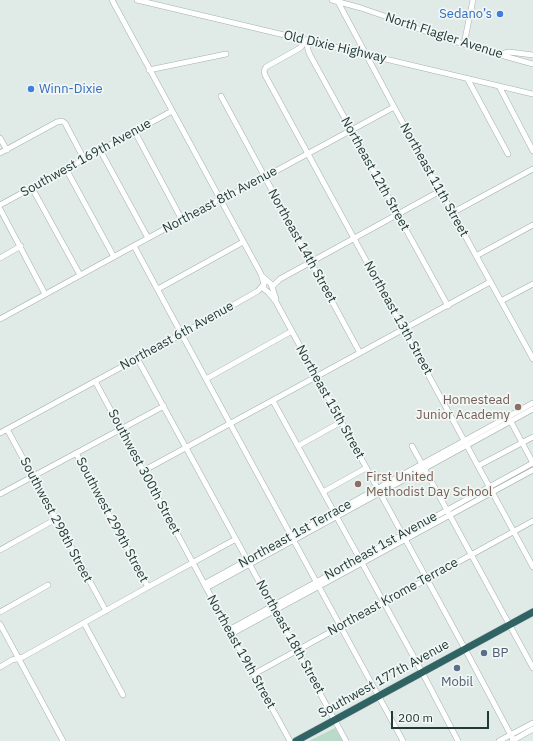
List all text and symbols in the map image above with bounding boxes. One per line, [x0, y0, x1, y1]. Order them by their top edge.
place label: Sedano’s [439, 6, 492, 22]
marker: Sedano’s [495, 9, 505, 19]
street label: North Flagler Avenue [383, 10, 505, 62]
street label: Old Dixie Highway [282, 28, 388, 66]
place label: Winn-Dixie [39, 81, 103, 97]
marker: Winn-Dixie [26, 84, 36, 94]
street label: Northeast 12th Street [337, 114, 413, 234]
street label: Southwest 169th Avenue [18, 116, 154, 200]
street label: Northeast 11th Street [396, 120, 472, 240]
street label: Northeast 8th Avenue [160, 163, 280, 237]
street label: Northeast 14th Street [264, 186, 340, 306]
street label: Northeast 13th Street [360, 258, 436, 378]
street label: Northeast 6th Avenue [117, 298, 237, 374]
street label: Northeast 15th Street [292, 342, 368, 462]
place label: Homestead Junior Academy [416, 392, 510, 423]
marker: Homestead Junior Academy [513, 402, 523, 412]
street label: Southwest 300th Street [104, 407, 184, 537]
street label: Southwest 298th Street [16, 455, 96, 585]
street label: Southwest 299th Street [72, 455, 152, 585]
place label: First United Methodist Day School [366, 469, 492, 500]
marker: First United Methodist Day School [353, 479, 363, 489]
street label: Northeast 1st Terrace [236, 496, 354, 572]
street label: Northeast 1st Avenue [322, 509, 440, 583]
street label: Northeast Krome Terrace [325, 555, 461, 639]
street label: Northeast 18th Street [252, 577, 328, 697]
street label: Northeast 19th Street [203, 592, 279, 712]
street label: Southwest 177th Avenue [316, 637, 452, 721]
place label: BP [492, 645, 508, 661]
marker: BP [479, 648, 489, 658]
marker: Mobil [452, 663, 462, 673]
place label: Mobil [441, 674, 473, 690]
scale bar [393, 703, 491, 729]
text: 200 m [398, 710, 433, 725]

